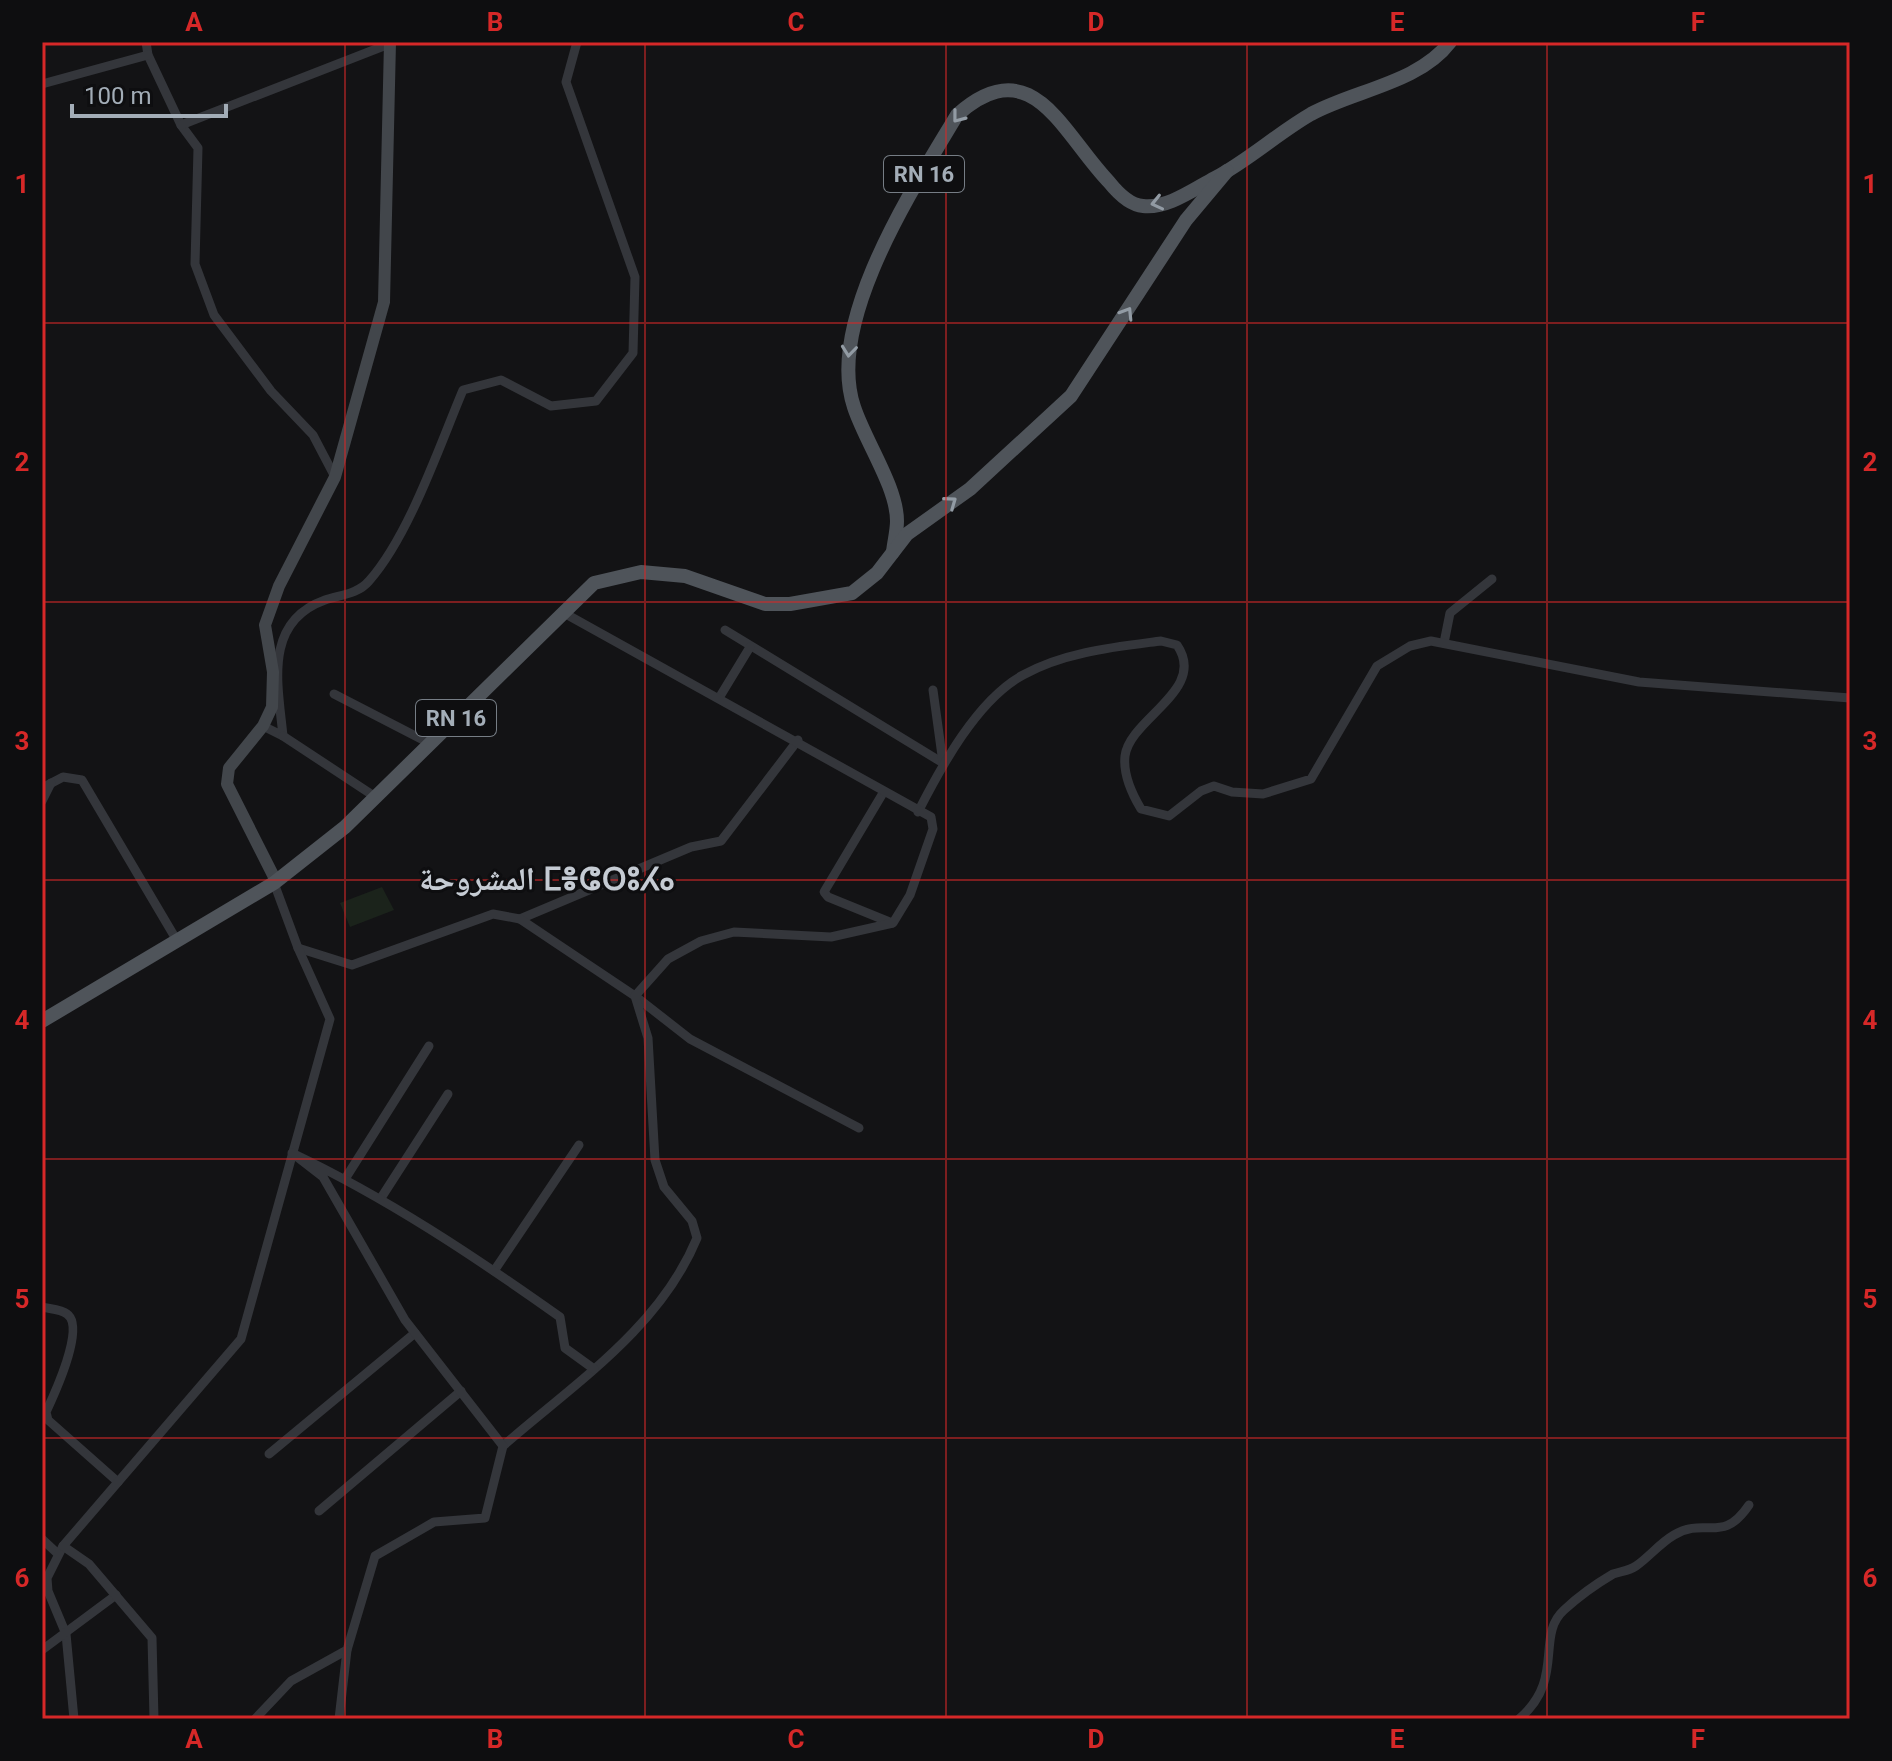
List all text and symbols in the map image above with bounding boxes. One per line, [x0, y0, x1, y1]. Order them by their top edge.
text: A [185, 7, 203, 37]
text: B [487, 7, 503, 37]
text: C [787, 7, 805, 37]
text: D [1088, 7, 1104, 37]
text: E [1390, 7, 1405, 37]
text: F [1691, 7, 1705, 37]
scale bar [72, 68, 226, 118]
text: 100 m [84, 82, 151, 110]
one-way arrow [953, 108, 967, 123]
road number: RN 16 [884, 156, 964, 192]
text: 1 [15, 169, 29, 199]
text: 1 [1863, 169, 1877, 199]
one-way arrow [1151, 194, 1164, 211]
one-way arrow [1118, 307, 1133, 322]
one-way arrow [841, 345, 858, 358]
text: 2 [15, 447, 29, 477]
text: 2 [1863, 447, 1877, 477]
one-way arrow [943, 497, 957, 512]
road number: RN 16 [416, 700, 496, 736]
text: 3 [15, 726, 29, 756]
text: 3 [1863, 726, 1877, 756]
district label: المشروحة ⵎⴻⵛⵔⵓⵃⴰ [419, 860, 675, 898]
text: 4 [15, 1005, 30, 1035]
text: 4 [1863, 1005, 1878, 1035]
text: 5 [15, 1284, 29, 1314]
text: 5 [1863, 1284, 1877, 1314]
text: 6 [15, 1563, 30, 1593]
text: 6 [1863, 1563, 1878, 1593]
text: A [185, 1724, 203, 1754]
text: B [487, 1724, 503, 1754]
text: C [787, 1724, 805, 1754]
text: D [1088, 1724, 1104, 1754]
text: E [1390, 1724, 1405, 1754]
text: F [1691, 1724, 1705, 1754]

